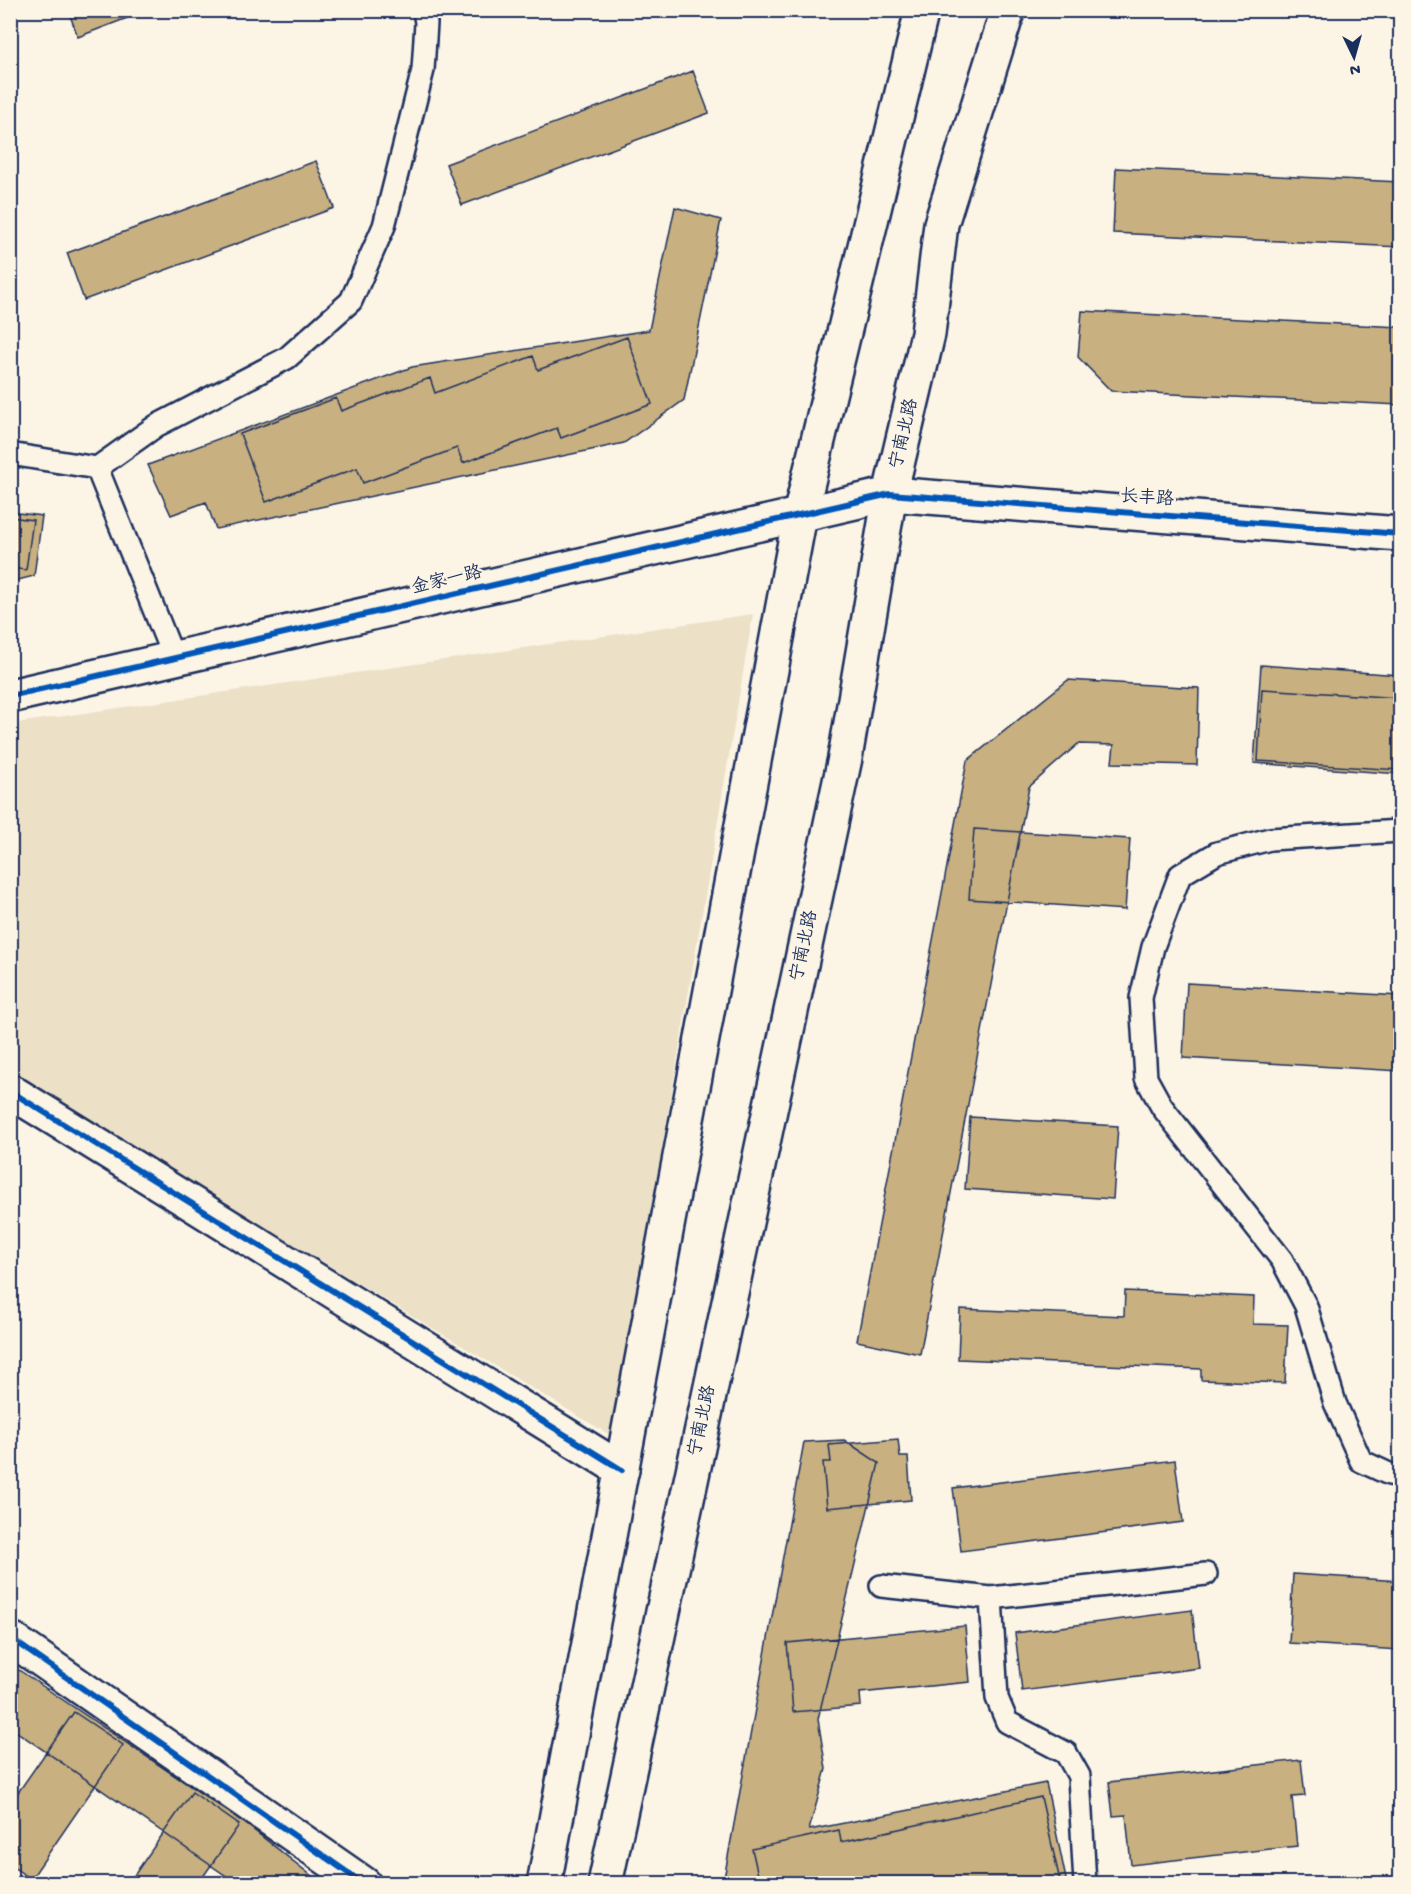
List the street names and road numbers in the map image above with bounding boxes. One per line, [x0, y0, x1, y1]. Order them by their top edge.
street label: 宁南北路 [886, 396, 923, 471]
street label: 长丰路 [1119, 486, 1175, 511]
street label: 金家一路 [409, 562, 484, 599]
street label: 宁南北路 [786, 908, 823, 983]
street label: 宁南北路 [684, 1383, 721, 1458]

